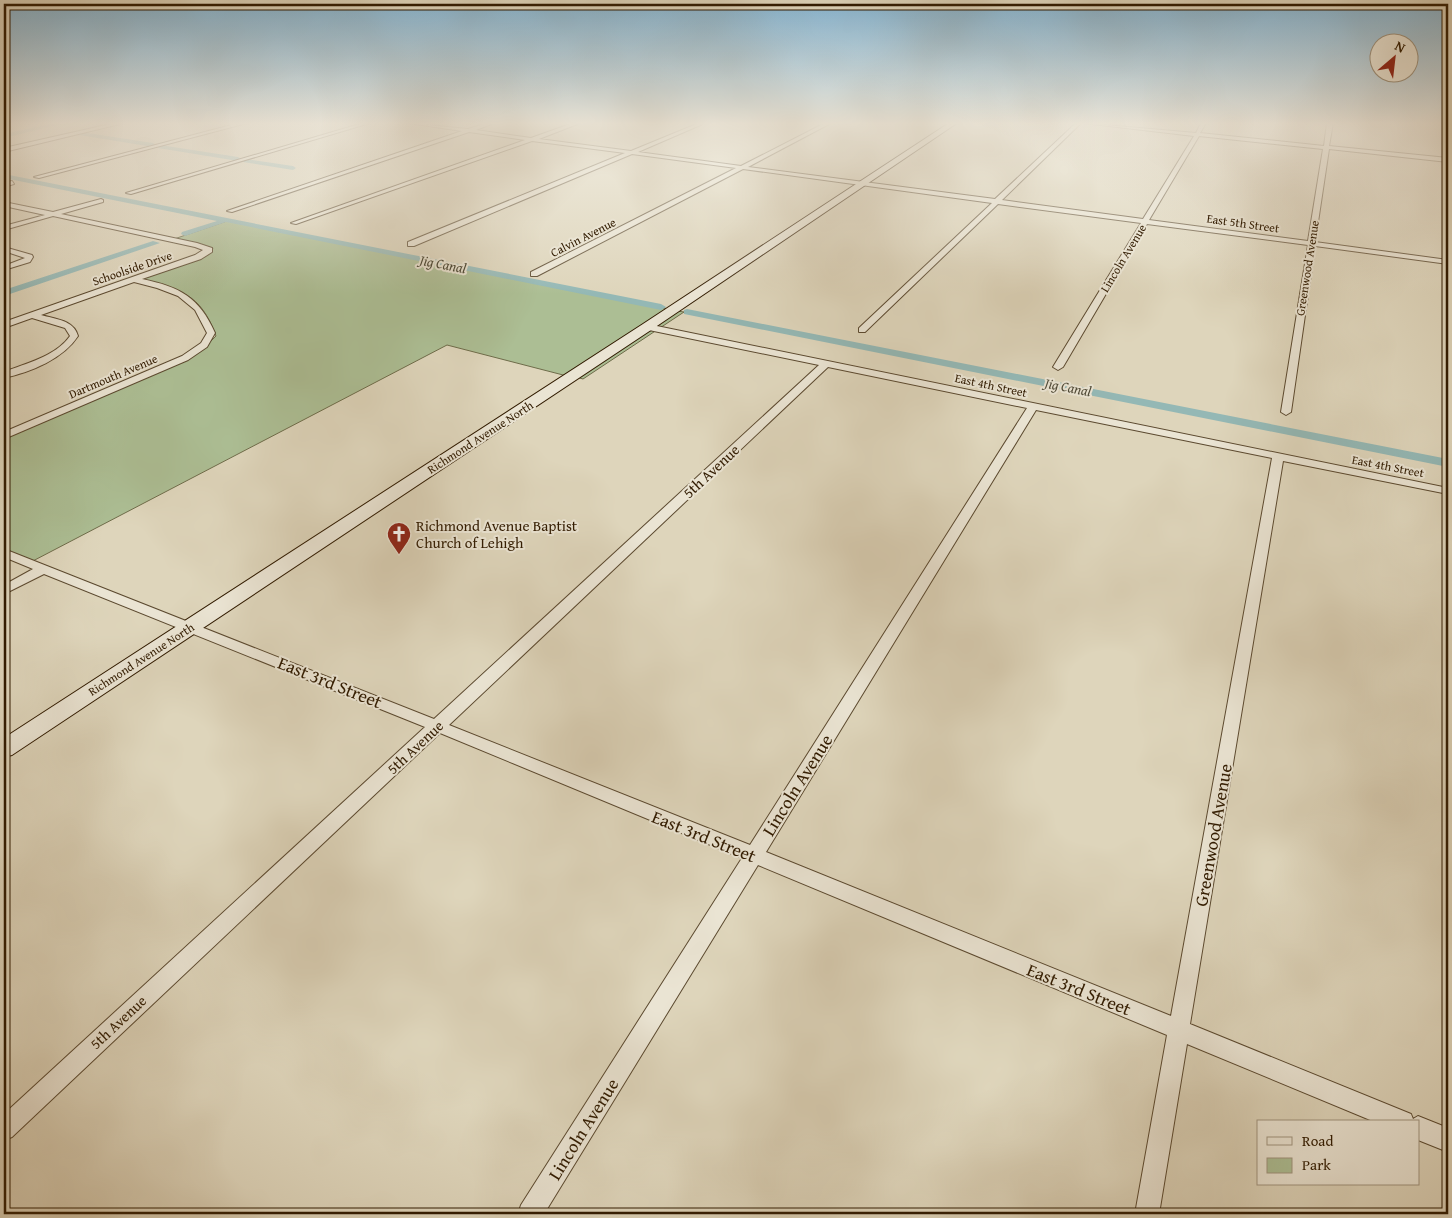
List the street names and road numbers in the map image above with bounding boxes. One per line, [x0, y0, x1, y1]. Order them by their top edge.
street label: East 5th Street [1206, 209, 1281, 237]
street label: Calvin Avenue [547, 213, 619, 261]
street label: Greenwood Avenue [1291, 219, 1323, 317]
street label: Lincoln Avenue [1096, 220, 1150, 295]
street label: Schoolside Drive [90, 246, 174, 290]
street label: Dartmouth Avenue [66, 349, 160, 402]
street label: East 4th Street [953, 369, 1029, 401]
street label: Richmond Avenue North [424, 396, 537, 478]
street label: 5th Avenue [678, 439, 744, 503]
street label: East 4th Street [1350, 451, 1426, 481]
street label: Richmond Avenue North [85, 618, 198, 700]
street label: East 3rd Street [274, 649, 387, 715]
street label: 5th Avenue [382, 715, 448, 779]
street label: Lincoln Avenue [755, 729, 839, 841]
street label: Greenwood Avenue [1187, 761, 1239, 909]
street label: East 3rd Street [648, 803, 761, 869]
street label: East 3rd Street [1023, 956, 1136, 1022]
street label: 5th Avenue [85, 990, 151, 1054]
street label: Lincoln Avenue [541, 1073, 625, 1185]

